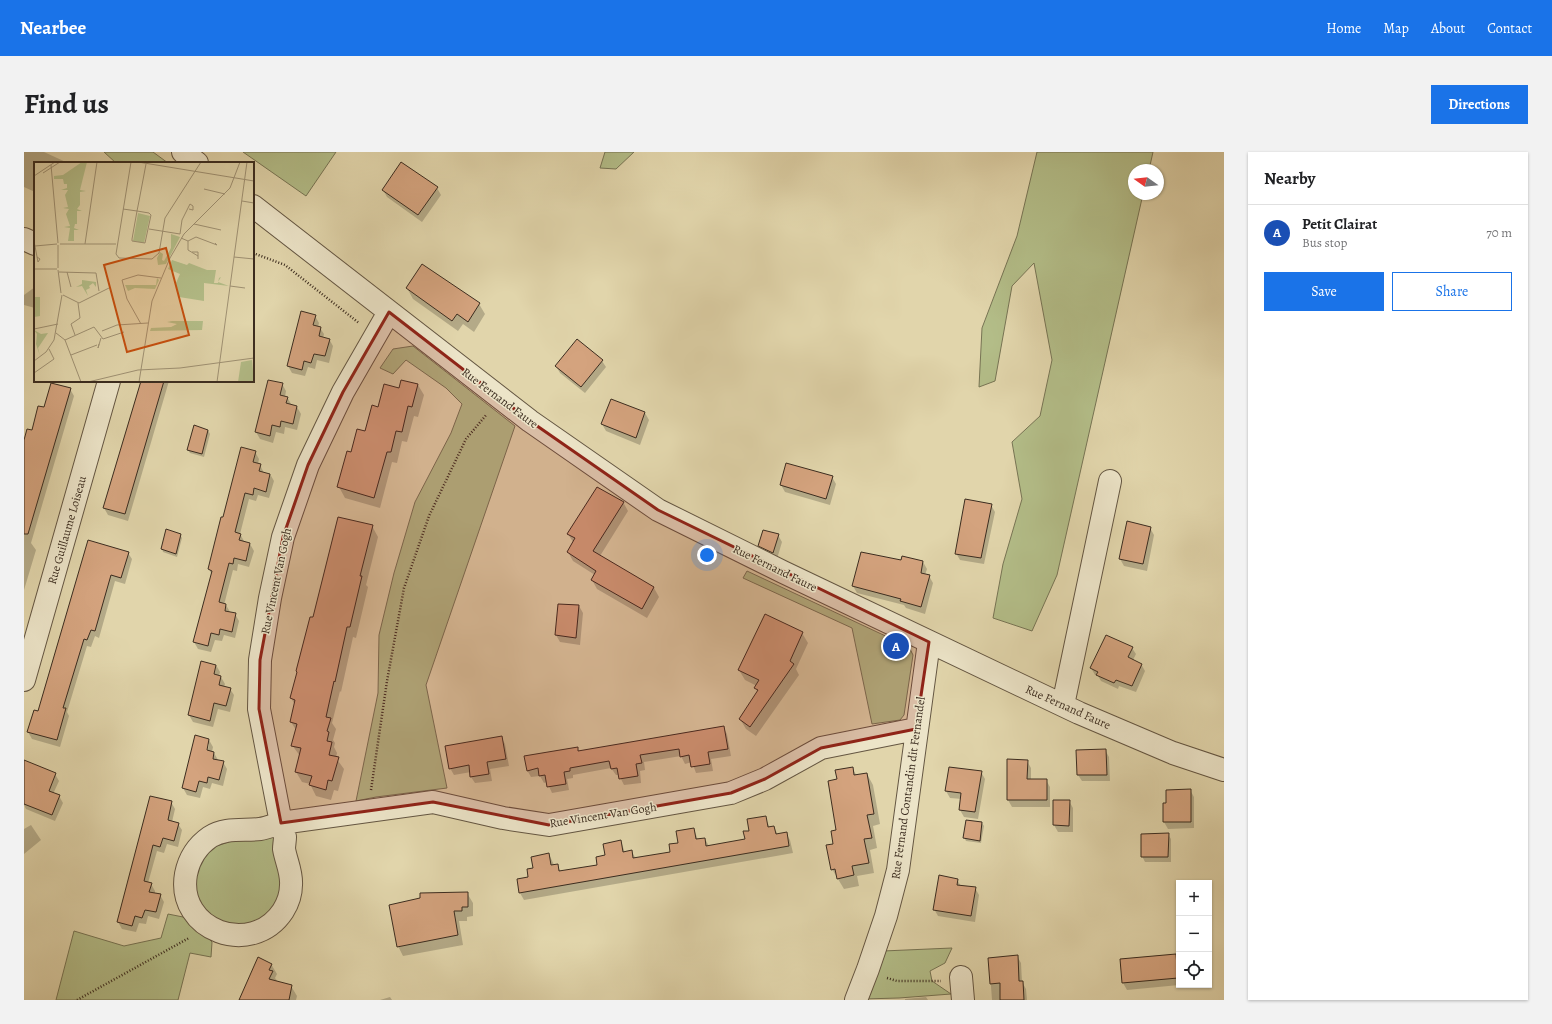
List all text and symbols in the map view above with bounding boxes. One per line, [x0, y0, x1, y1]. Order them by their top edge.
text: Nearbee [20, 15, 86, 41]
text: Home [1326, 19, 1361, 38]
text: Map [1383, 19, 1409, 38]
text: About [1431, 19, 1465, 38]
text: Contact [1487, 19, 1532, 38]
text: Find us [24, 85, 109, 123]
button: Directions [1431, 85, 1528, 124]
inset map [34, 162, 254, 382]
north arrow [1128, 164, 1164, 200]
text: Nearby [1264, 167, 1315, 190]
text: Petit Clairat [1302, 214, 1377, 234]
text: A [1273, 224, 1281, 241]
text: 70 m [1486, 224, 1512, 241]
text: Bus stop [1302, 234, 1347, 251]
button: Save [1264, 272, 1384, 311]
button: Share [1392, 272, 1512, 311]
street label: Rue Fernand Faure [458, 364, 542, 432]
street label: Rue Guillaume Loiseau [44, 473, 90, 586]
street label: Rue Vincent Van Gogh [257, 526, 295, 636]
street label: Rue Fernand Faure [730, 541, 820, 595]
your location [697, 545, 717, 565]
pin: A [883, 631, 909, 661]
street label: Rue Fernand Faure [1023, 681, 1113, 733]
street label: Rue Fernand Contandin dit Fernandel [887, 696, 929, 880]
street label: Rue Vincent Van Gogh [548, 799, 658, 831]
map controls [1176, 880, 1212, 988]
button: + [1176, 880, 1212, 916]
button: − [1176, 916, 1212, 952]
button: locate [1176, 952, 1212, 988]

